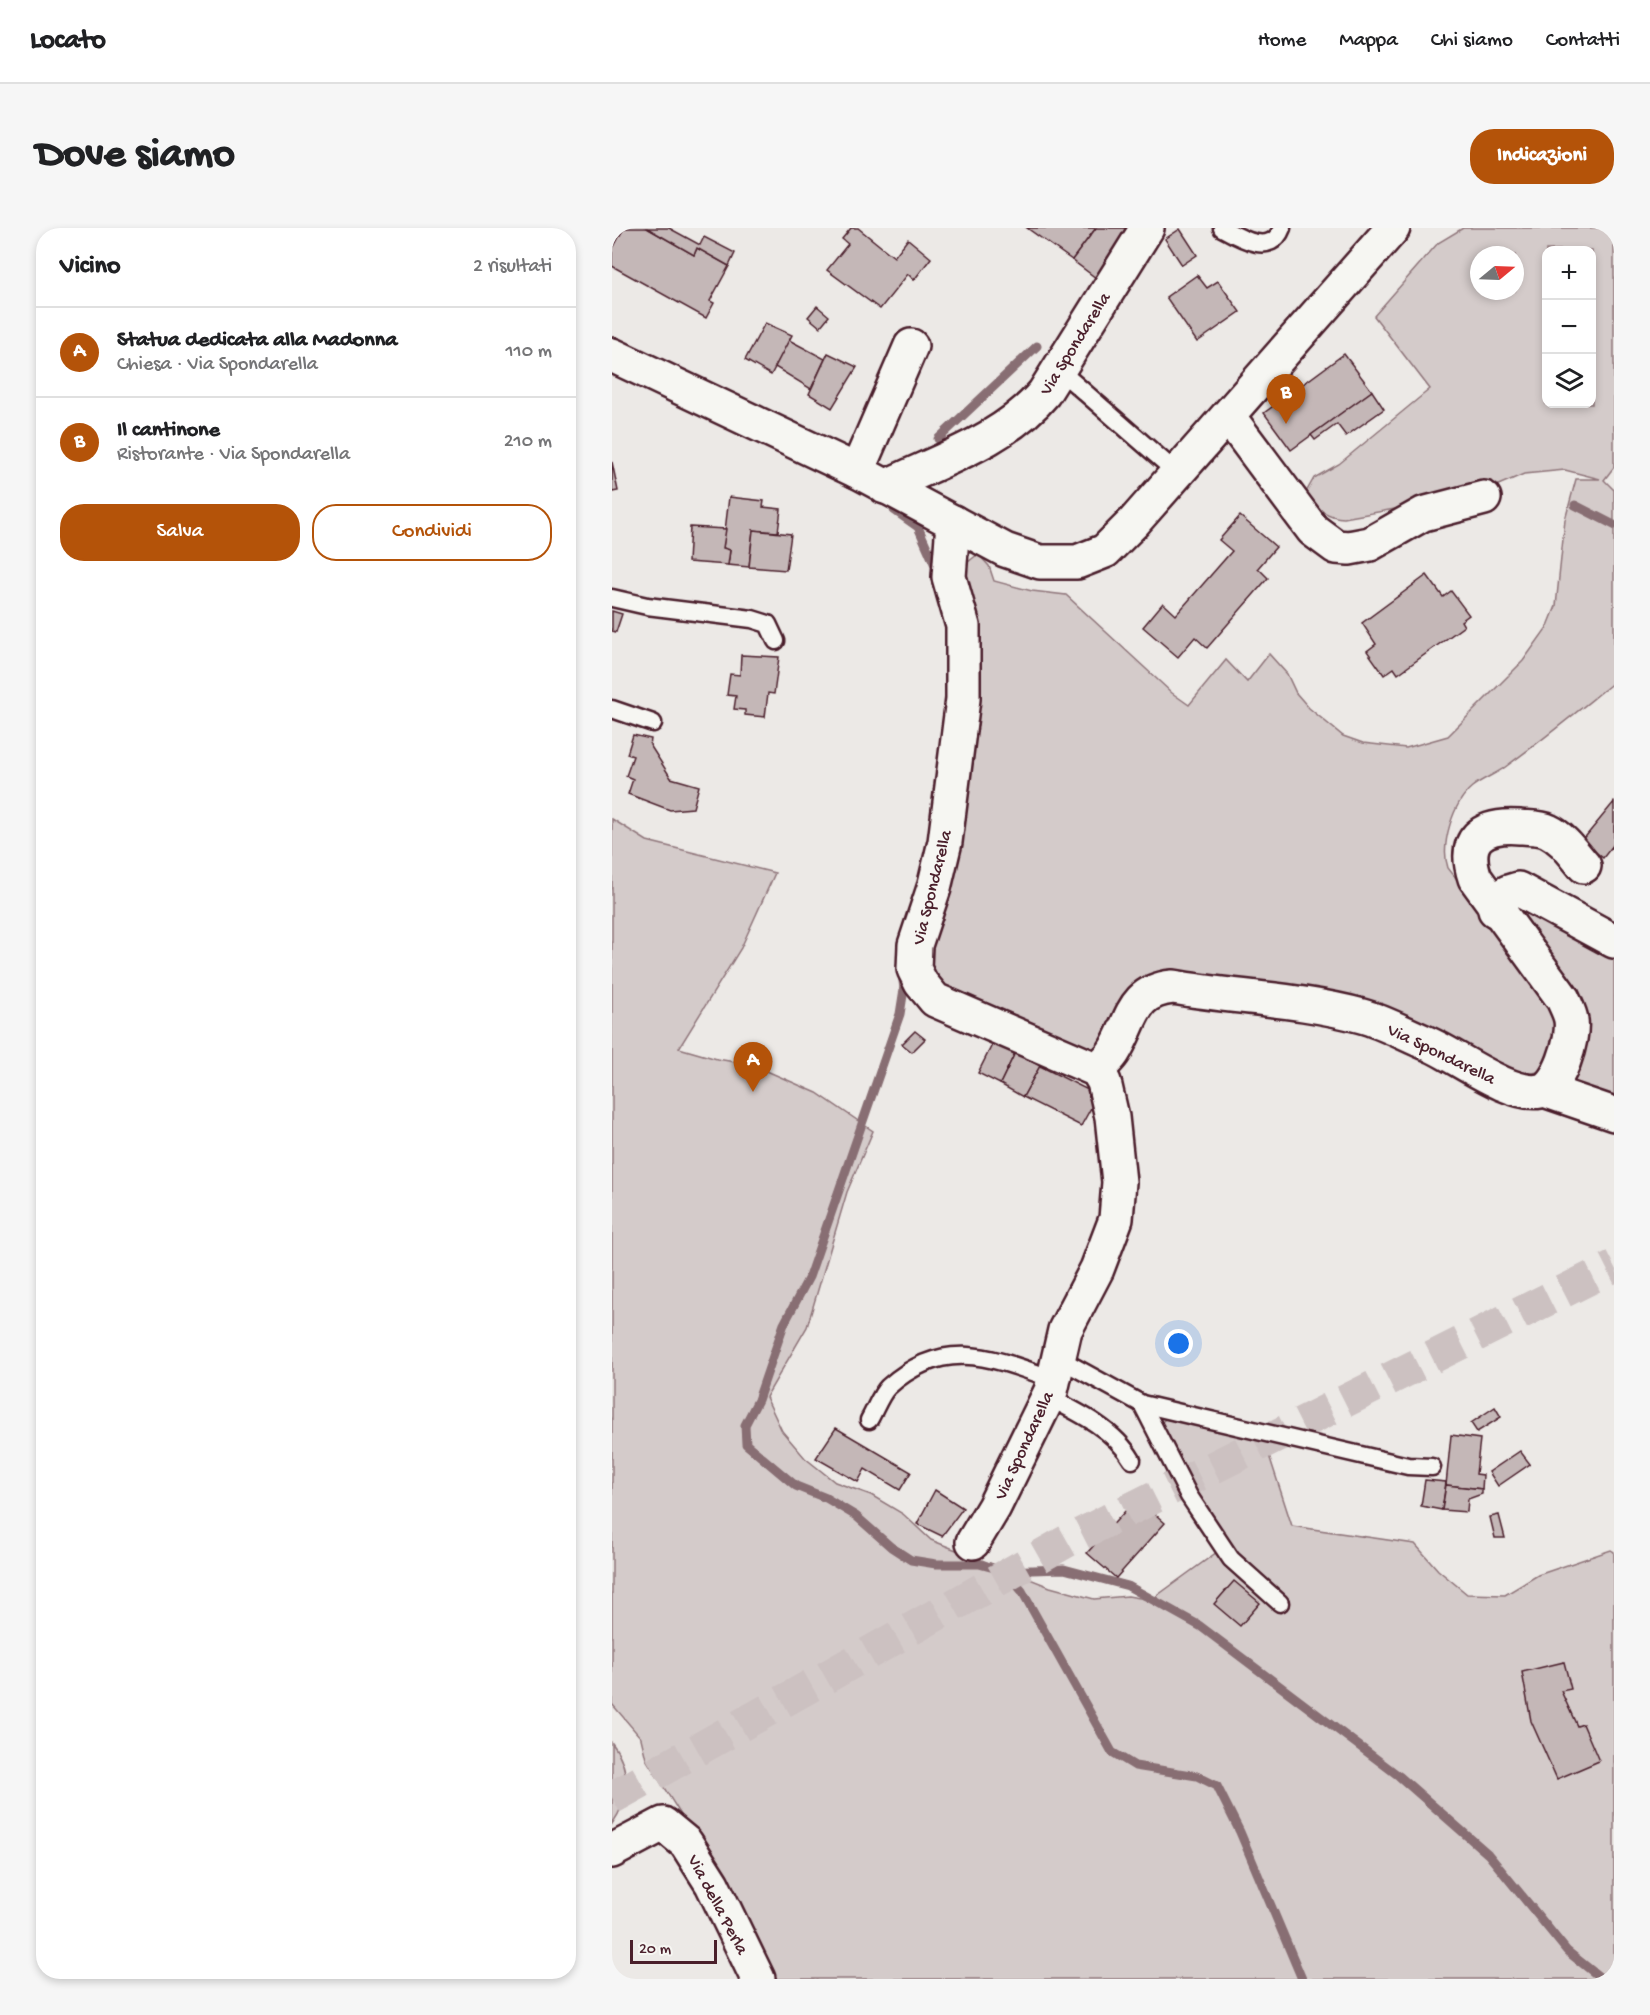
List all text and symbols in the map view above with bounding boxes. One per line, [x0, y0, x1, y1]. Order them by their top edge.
text: Locato [30, 25, 106, 58]
text: Home [1258, 29, 1306, 54]
text: Mappa [1339, 29, 1398, 54]
text: Chi siamo [1431, 29, 1513, 54]
text: Contatti [1546, 29, 1620, 54]
button: Indicazioni [1470, 129, 1614, 184]
text: Dove siamo [36, 132, 235, 181]
north arrow [1470, 246, 1524, 300]
map controls [1542, 246, 1596, 408]
button: + [1542, 246, 1596, 300]
text: Vicino [60, 252, 120, 283]
text: 2 risultati [473, 256, 552, 279]
street label: Via Spondarella [1036, 288, 1117, 401]
button: − [1542, 300, 1596, 354]
text: Statua dedicata alla Madonna [117, 328, 397, 354]
text: A [74, 341, 85, 364]
text: 110 m [506, 341, 552, 364]
text: Chiesa · Via Spondarella [117, 354, 318, 377]
button: layers [1542, 354, 1596, 408]
pin: B [1266, 374, 1306, 424]
text: Il cantinone [117, 418, 220, 444]
text: B [74, 431, 85, 454]
text: 210 m [504, 431, 552, 454]
text: Ristorante · Via Spondarella [117, 444, 350, 467]
button: Salva [60, 504, 300, 561]
button: Condividi [312, 504, 552, 561]
street label: Via Spondarella [909, 827, 958, 948]
street label: Via Spondarella [1383, 1020, 1499, 1091]
pin: A [734, 1042, 772, 1092]
your location [1164, 1329, 1193, 1358]
street label: Via Spondarella [991, 1388, 1060, 1505]
street label: Via della Perla [681, 1851, 752, 1959]
scale bar [630, 1937, 717, 1964]
text: 20 m [639, 1941, 671, 1960]

